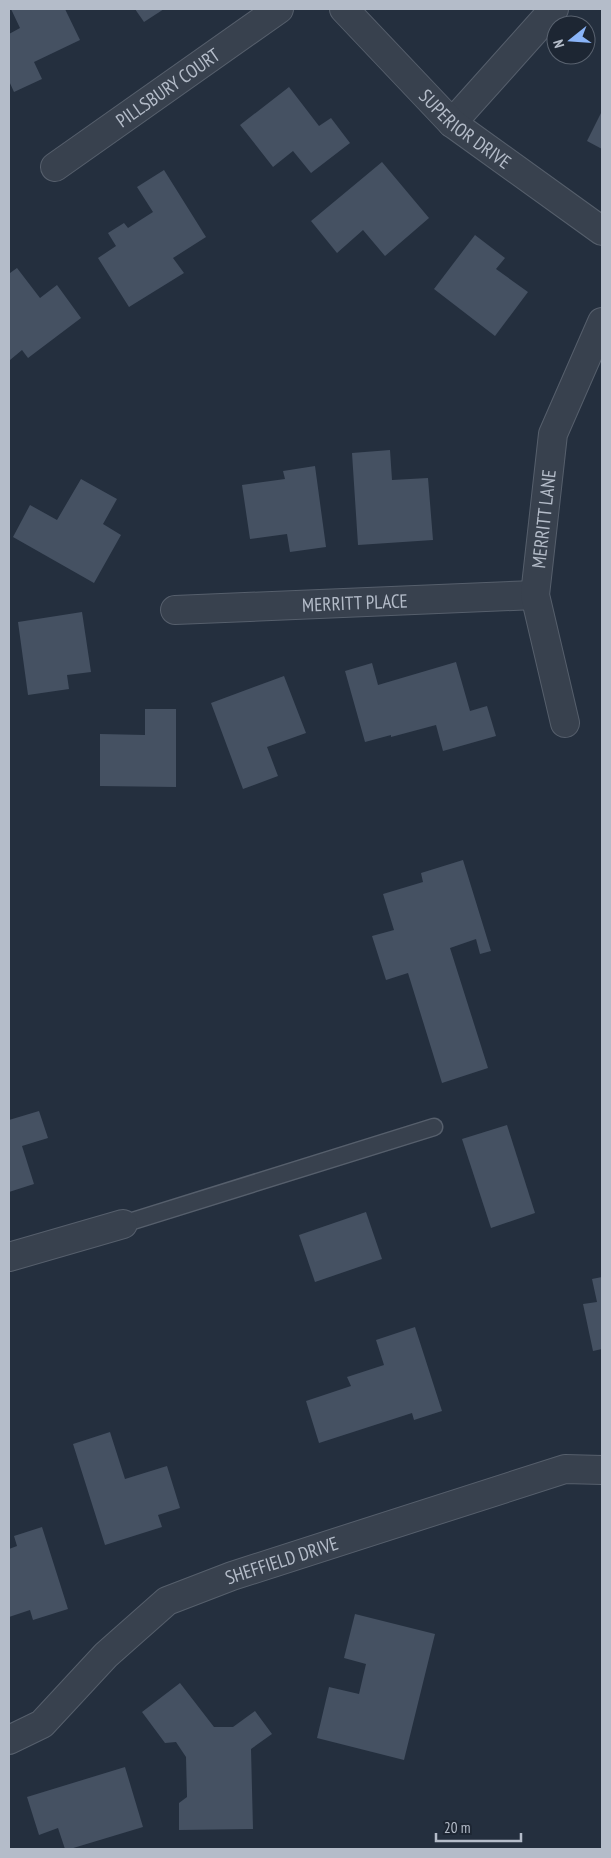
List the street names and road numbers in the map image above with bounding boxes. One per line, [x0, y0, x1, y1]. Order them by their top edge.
street label: PILLSBURY COURT [111, 42, 225, 132]
street label: SUPERIOR DRIVE [414, 84, 516, 174]
street label: MERRITT LANE [526, 468, 561, 570]
street label: MERRITT PLACE [301, 588, 408, 617]
street label: SHEFFIELD DRIVE [222, 1531, 341, 1590]

